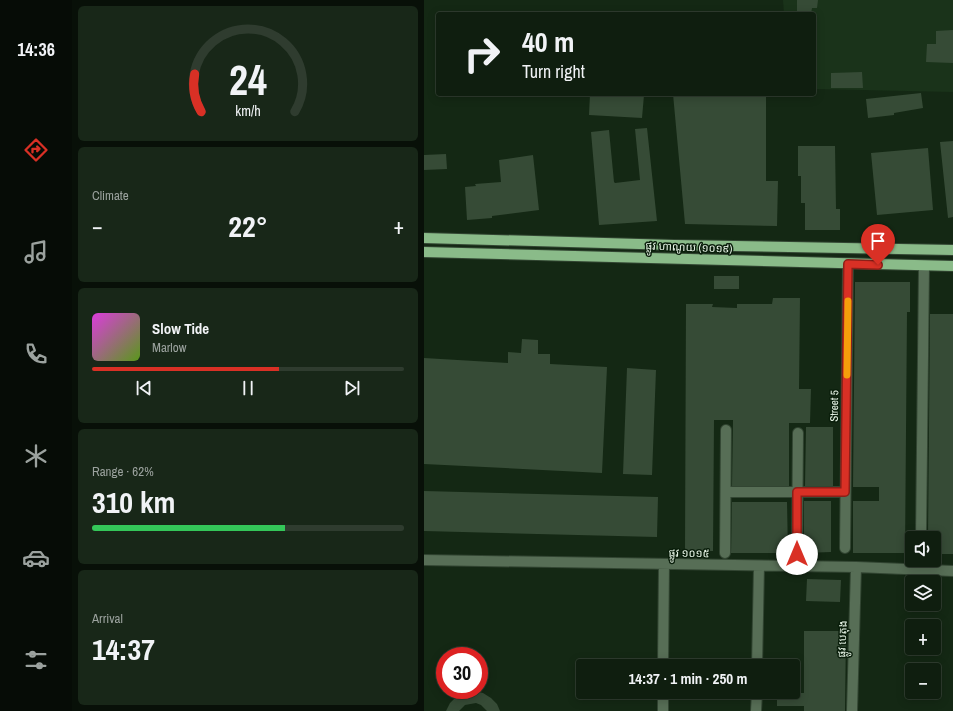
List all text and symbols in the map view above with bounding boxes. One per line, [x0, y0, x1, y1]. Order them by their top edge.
text: 40 m [522, 23, 574, 61]
icon: right [456, 28, 508, 80]
text: 14:36 [17, 37, 55, 62]
text: 24 [229, 51, 267, 107]
text: Turn right [522, 59, 585, 84]
text: km/h [235, 100, 261, 119]
icon: directions [22, 136, 50, 164]
text: Climate [92, 187, 129, 204]
text: 22° [228, 206, 268, 246]
text: − [92, 211, 103, 241]
text: + [393, 211, 404, 241]
pin [861, 224, 895, 265]
icon: arrive [867, 230, 889, 252]
icon: music [22, 238, 50, 266]
street label: ផ្លូវ ហាណូយ (១០១៩) [645, 238, 733, 259]
text: Slow Tide [152, 318, 209, 339]
text: Marlow [152, 339, 186, 356]
icon: phone [22, 340, 50, 368]
icon: previous [133, 377, 155, 399]
icon: pause [237, 377, 259, 399]
icon: next [341, 377, 363, 399]
street label: Street 5 [827, 390, 841, 422]
icon: climate [22, 442, 50, 470]
text: Range · 62% [92, 463, 154, 480]
text: 310 km [92, 482, 175, 522]
map controls [905, 531, 941, 699]
button: sound [905, 531, 941, 567]
position arrow [776, 533, 818, 575]
icon: car [22, 544, 50, 572]
street label: ផ្លូវ ១០១៥ [668, 546, 710, 564]
button: layers [905, 575, 941, 611]
text: Arrival [92, 610, 123, 627]
button: + [905, 619, 941, 655]
street label: ផ្លូវ បេតុង [834, 620, 853, 658]
text: 14:37 [92, 629, 155, 669]
icon: filters [22, 646, 50, 674]
speed limit sign: 30 [436, 647, 488, 699]
button: − [905, 663, 941, 699]
text: 14:37 · 1 min · 250 m [629, 668, 747, 689]

